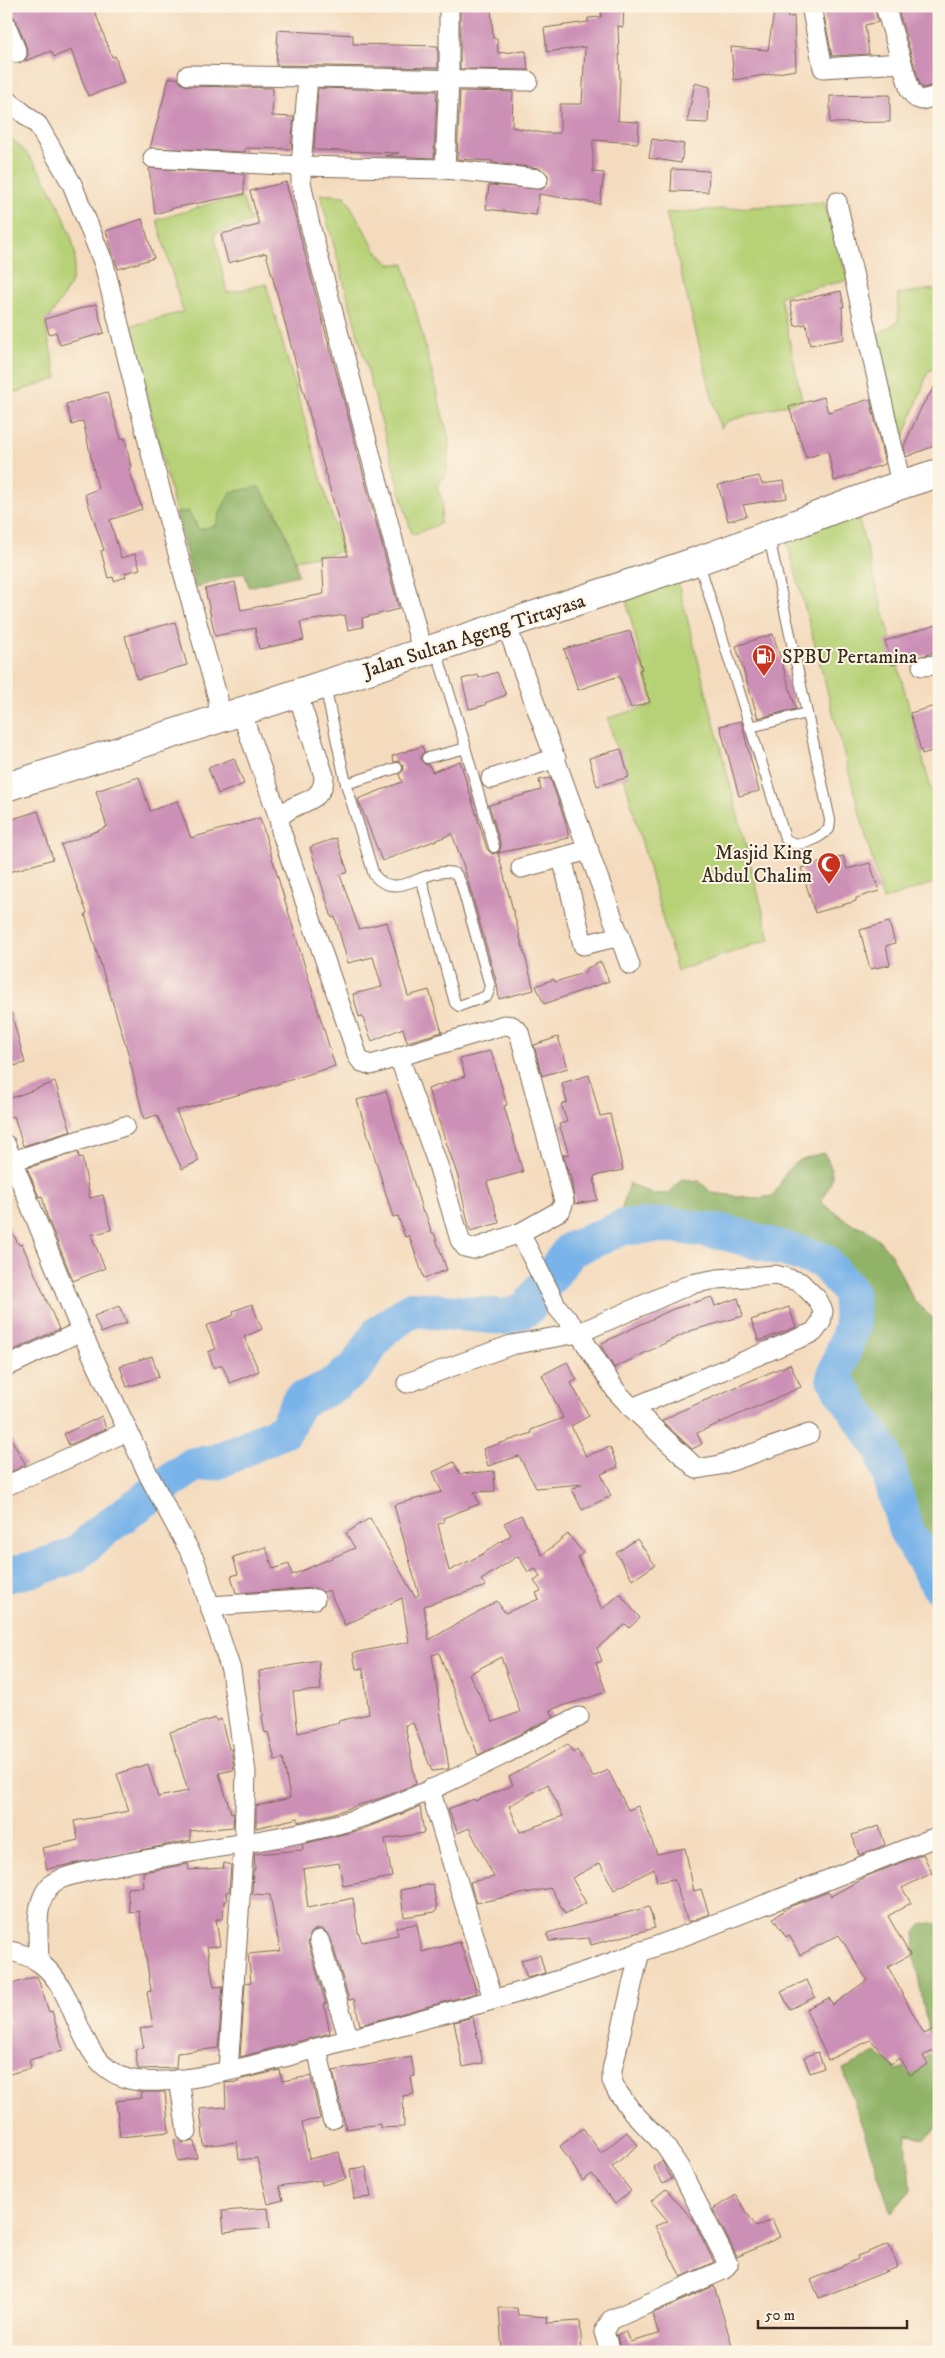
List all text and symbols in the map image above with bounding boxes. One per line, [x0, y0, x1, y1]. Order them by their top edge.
street label: Jalan Sultan Ageng Tirtayasa [358, 589, 589, 685]
fuel station icon: SPBU Pertamina [751, 643, 777, 677]
place label: SPBU Pertamina [782, 645, 918, 670]
place label: Masjid King Abdul Chalim [701, 841, 812, 889]
mosque icon: Masjid King Abdul Chalim [816, 851, 842, 885]
scale bar [758, 2298, 906, 2330]
text: 50 m [765, 2306, 795, 2325]

